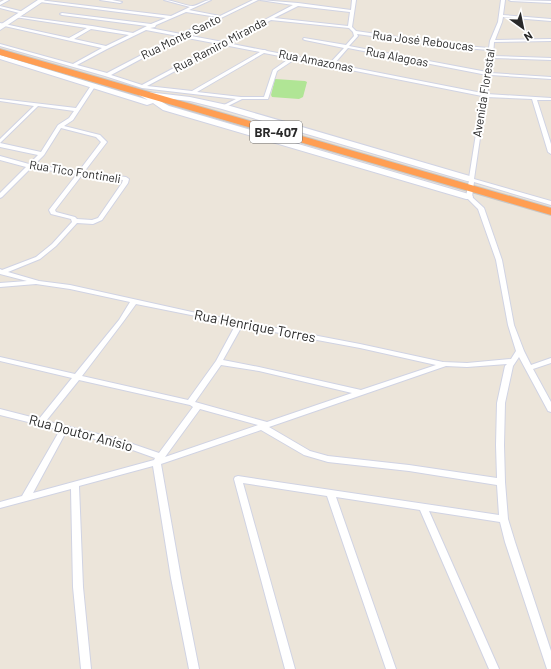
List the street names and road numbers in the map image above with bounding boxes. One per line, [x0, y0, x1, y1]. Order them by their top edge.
street label: Rua Monte Santo [138, 11, 223, 62]
street label: Rua Ramiro Miranda [171, 14, 268, 75]
street label: Rua José Reboucas [372, 27, 475, 53]
street label: Rua Alagoas [365, 43, 430, 69]
street label: Rua Amazonas [278, 46, 355, 74]
street label: Avenida Florestal [469, 48, 497, 138]
road number: BR-407 [250, 121, 302, 143]
street label: Rua Tico Fontineli [28, 157, 122, 185]
street label: Rua Henrique Torres [193, 305, 317, 346]
street label: Rua Doutor Anísio [27, 410, 135, 455]

